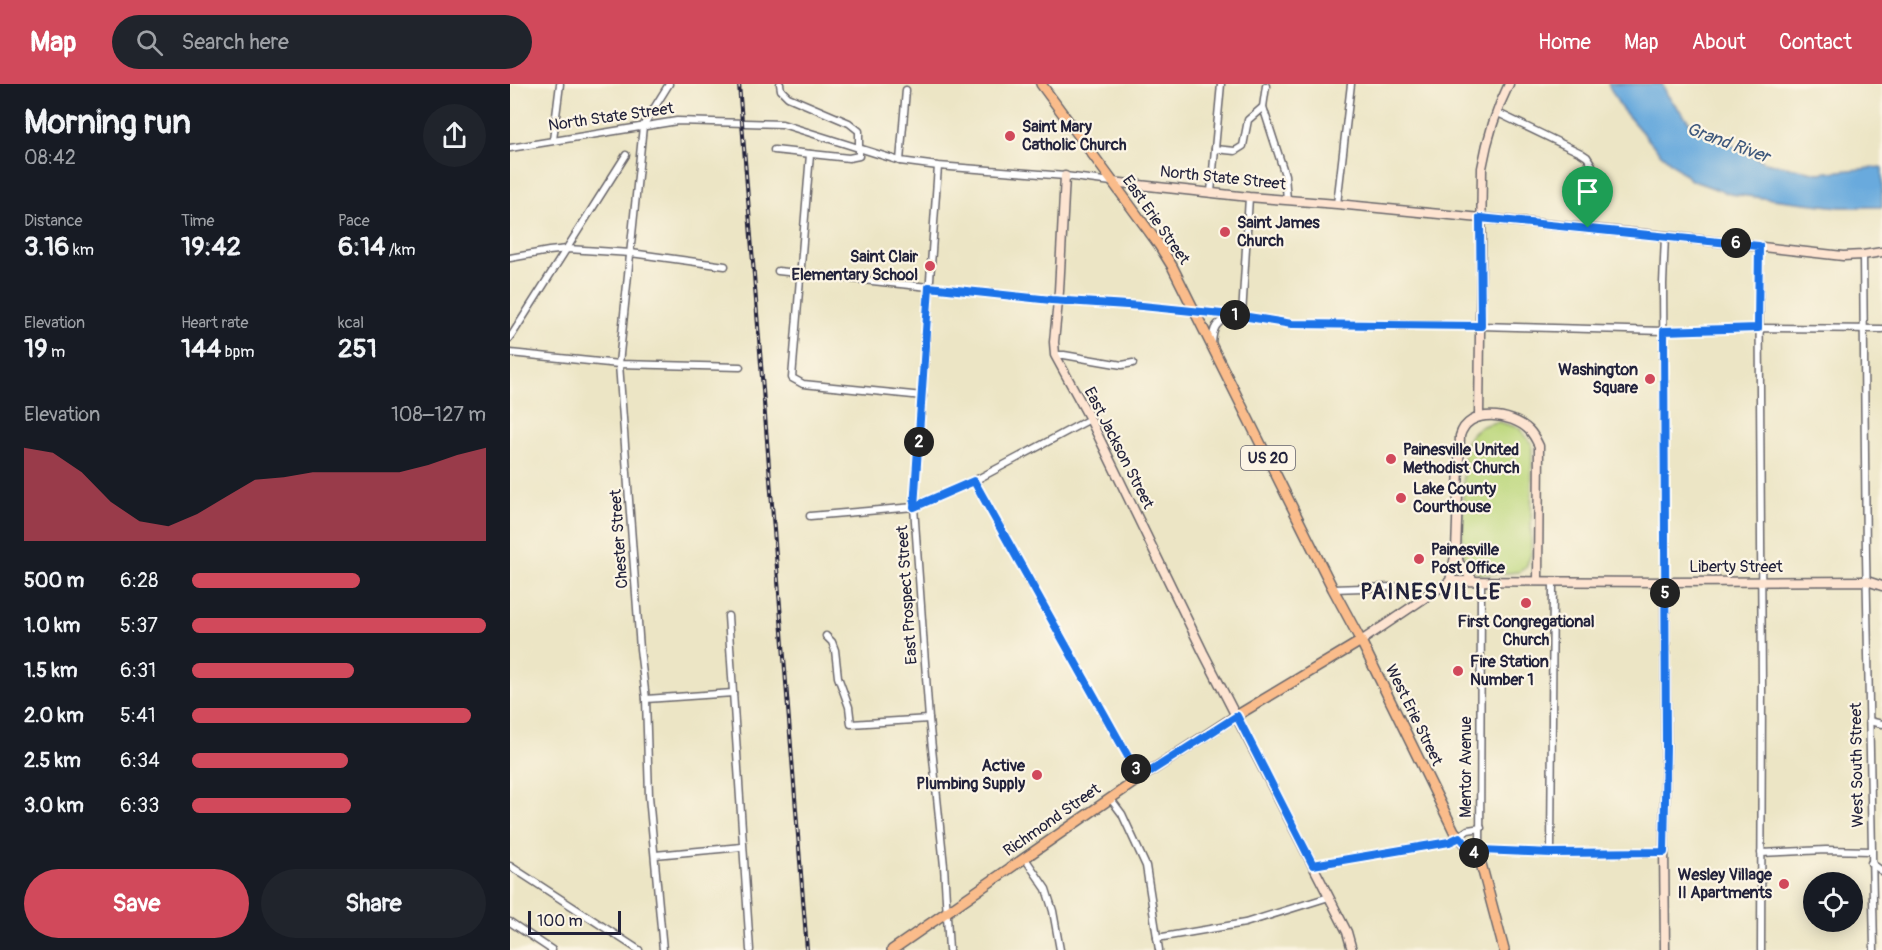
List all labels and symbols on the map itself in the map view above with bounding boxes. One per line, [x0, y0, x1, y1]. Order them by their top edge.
street label: North State Street [547, 98, 676, 136]
place label: Saint Mary Catholic Church [1022, 117, 1127, 155]
water label: Grand River [1683, 117, 1775, 170]
marker: Saint Mary Catholic Church [1003, 129, 1017, 143]
street label: North State Street [1159, 161, 1287, 195]
pin [1562, 166, 1613, 228]
street label: East Erie Street [1118, 171, 1194, 269]
place label: Saint James Church [1237, 213, 1320, 251]
marker: Saint James Church [1218, 225, 1232, 239]
pin: 6 [1721, 228, 1751, 258]
place label: Saint Clair Elementary School [792, 247, 918, 285]
marker: Saint Clair Elementary School [923, 259, 937, 273]
pin: 1 [1220, 300, 1250, 330]
place label: Washington Square [1558, 360, 1639, 398]
marker: Washington Square [1643, 372, 1657, 386]
street label: East Jackson Street [1080, 384, 1159, 513]
pin: 2 [904, 427, 934, 457]
place label: Painesville United Methodist Church [1403, 440, 1520, 478]
road number: US 20 [1241, 446, 1295, 470]
marker: Painesville United Methodist Church [1384, 452, 1398, 466]
place label: Lake County Courthouse [1413, 479, 1496, 517]
street label: Chester Street [606, 488, 632, 589]
marker: Lake County Courthouse [1394, 491, 1408, 505]
street label: East Prospect Street [892, 524, 922, 665]
place label: Painesville Post Office [1431, 540, 1506, 578]
marker: Painesville Post Office [1412, 552, 1426, 566]
street label: Liberty Street [1689, 557, 1783, 577]
district label: PAINESVILLE [1360, 578, 1502, 606]
pin: 5 [1650, 578, 1680, 608]
marker: First Congregational Church [1519, 596, 1533, 610]
place label: First Congregational Church [1458, 612, 1595, 650]
place label: Fire Station Number 1 [1470, 652, 1549, 690]
street label: West Erie Street [1381, 661, 1447, 769]
marker: Fire Station Number 1 [1451, 664, 1465, 678]
street label: West South Street [1846, 702, 1868, 828]
street label: Mentor Avenue [1456, 716, 1476, 818]
pin: 3 [1121, 754, 1151, 784]
place label: Active Plumbing Supply [916, 756, 1026, 794]
marker: Active Plumbing Supply [1030, 768, 1044, 782]
street label: Richmond Street [1000, 779, 1105, 861]
pin: 4 [1459, 838, 1489, 868]
place label: Wesley Village II Apartments [1678, 865, 1773, 903]
marker: Wesley Village II Apartments [1777, 877, 1791, 891]
scale bar [528, 908, 621, 936]

